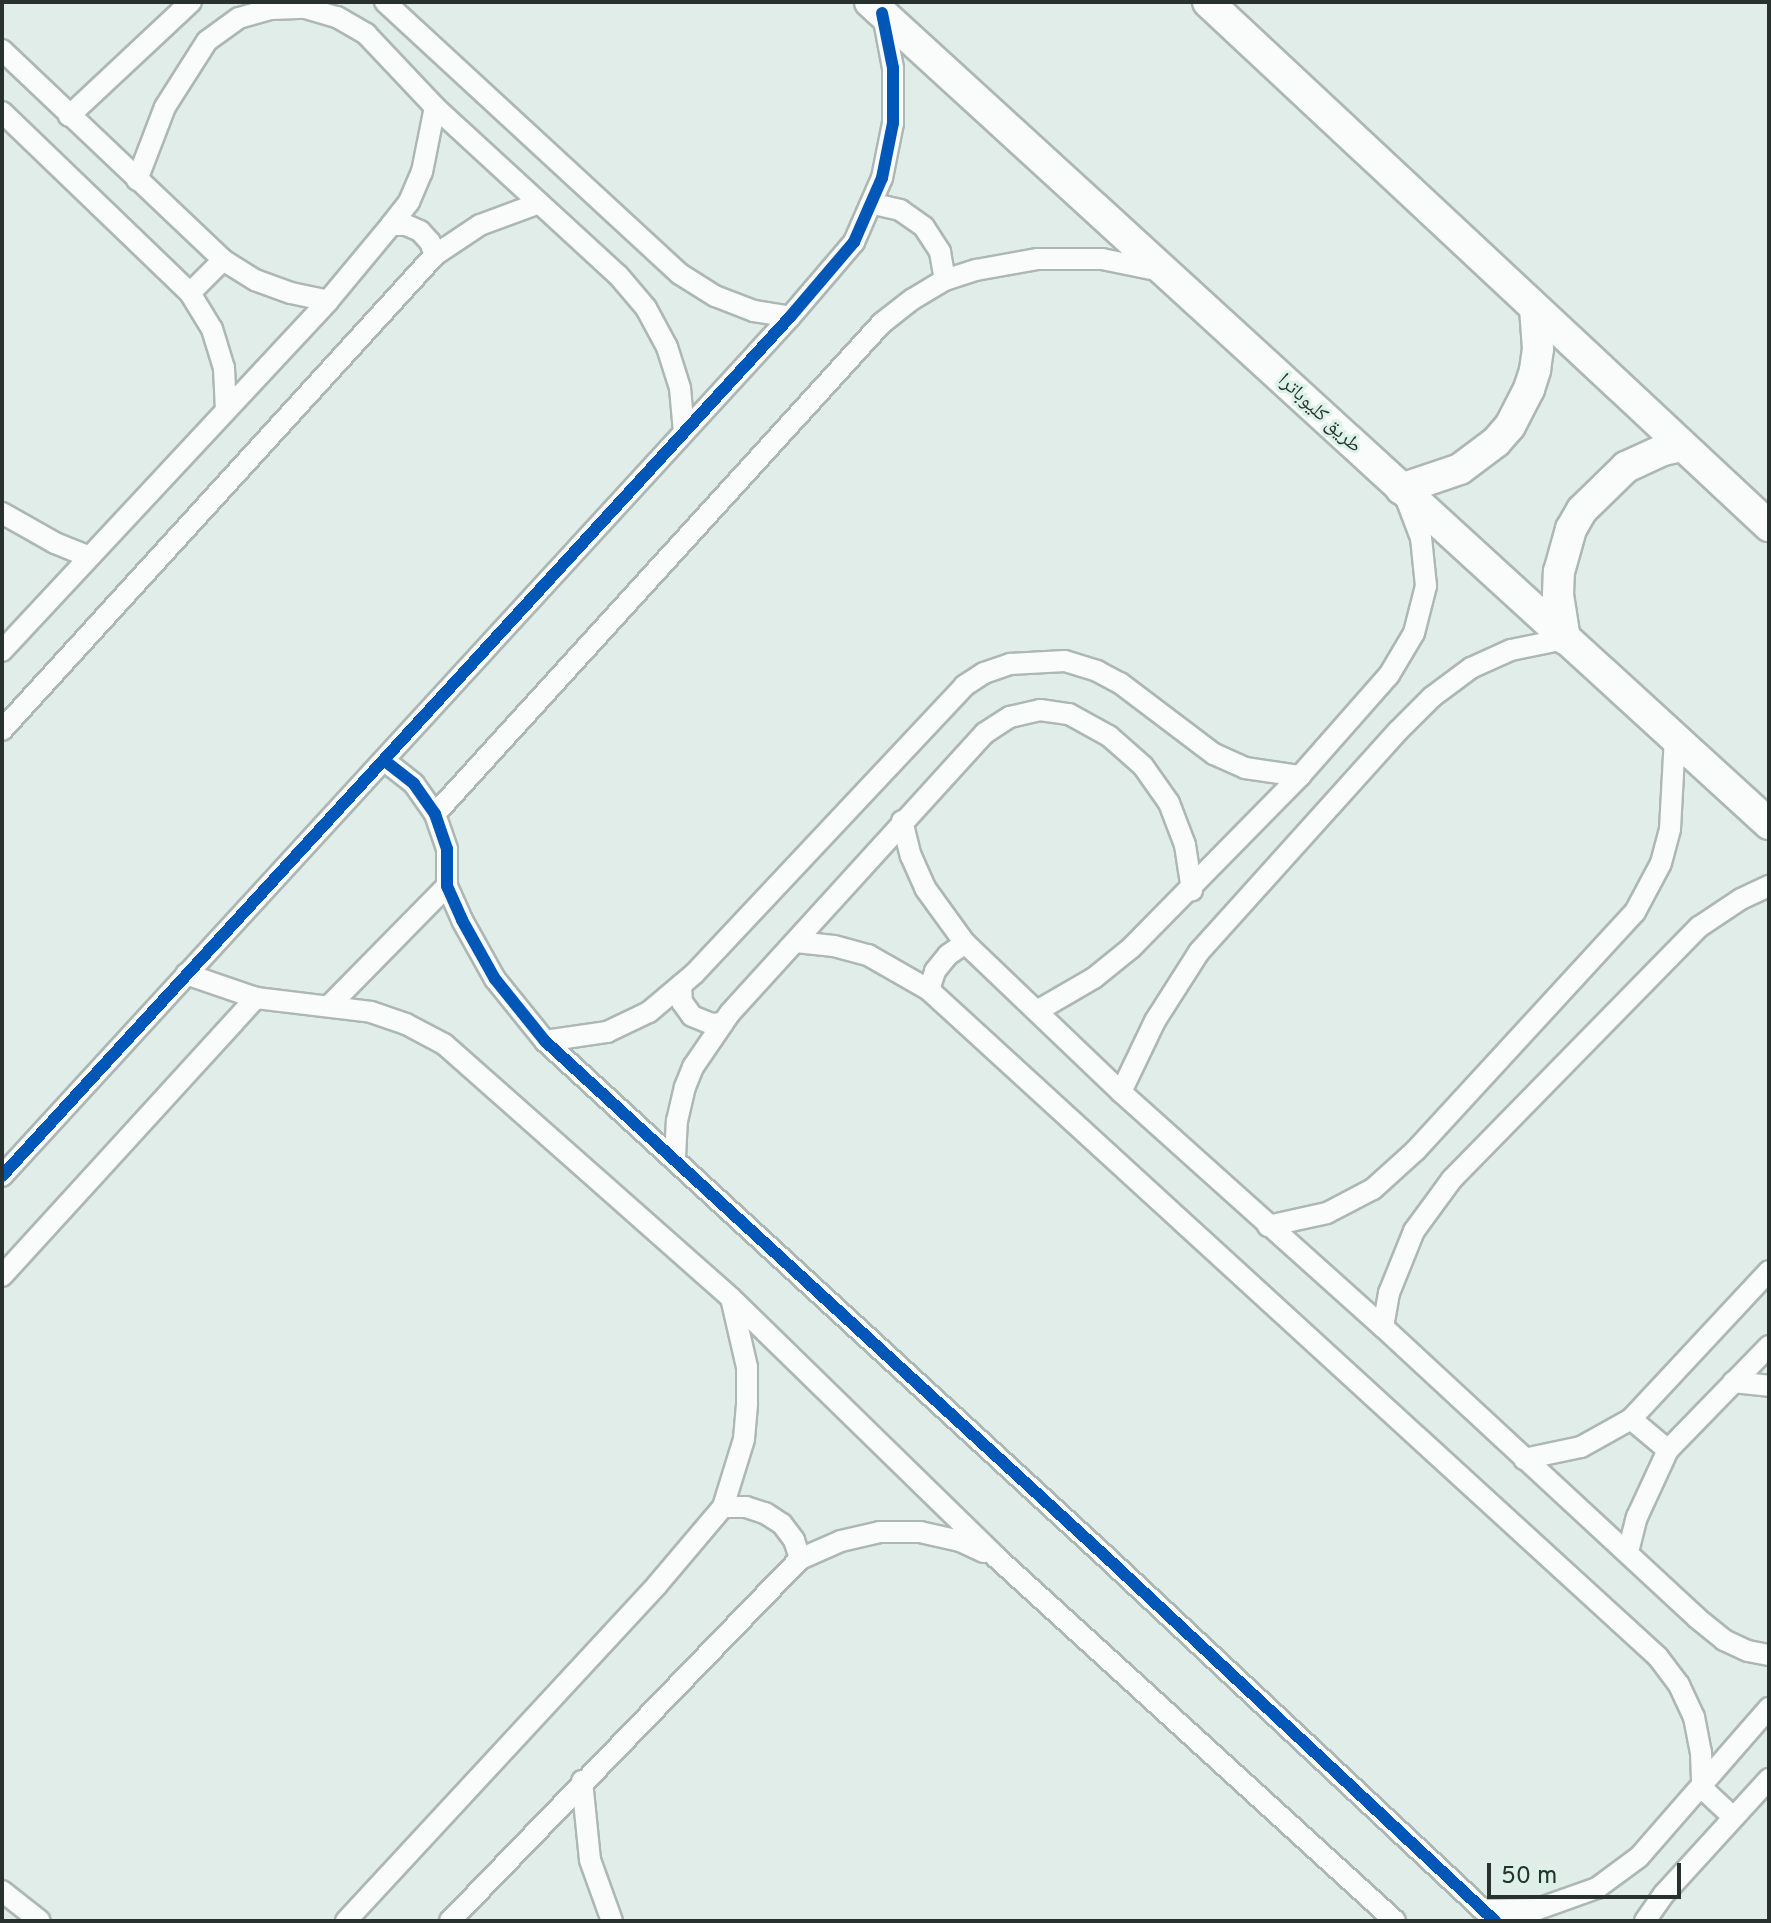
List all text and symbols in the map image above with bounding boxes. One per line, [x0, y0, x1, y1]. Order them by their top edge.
street label: طريق كليوباترا [1272, 369, 1366, 459]
scale bar [1491, 1847, 1685, 1897]
text: 50 m [1501, 1862, 1557, 1892]

